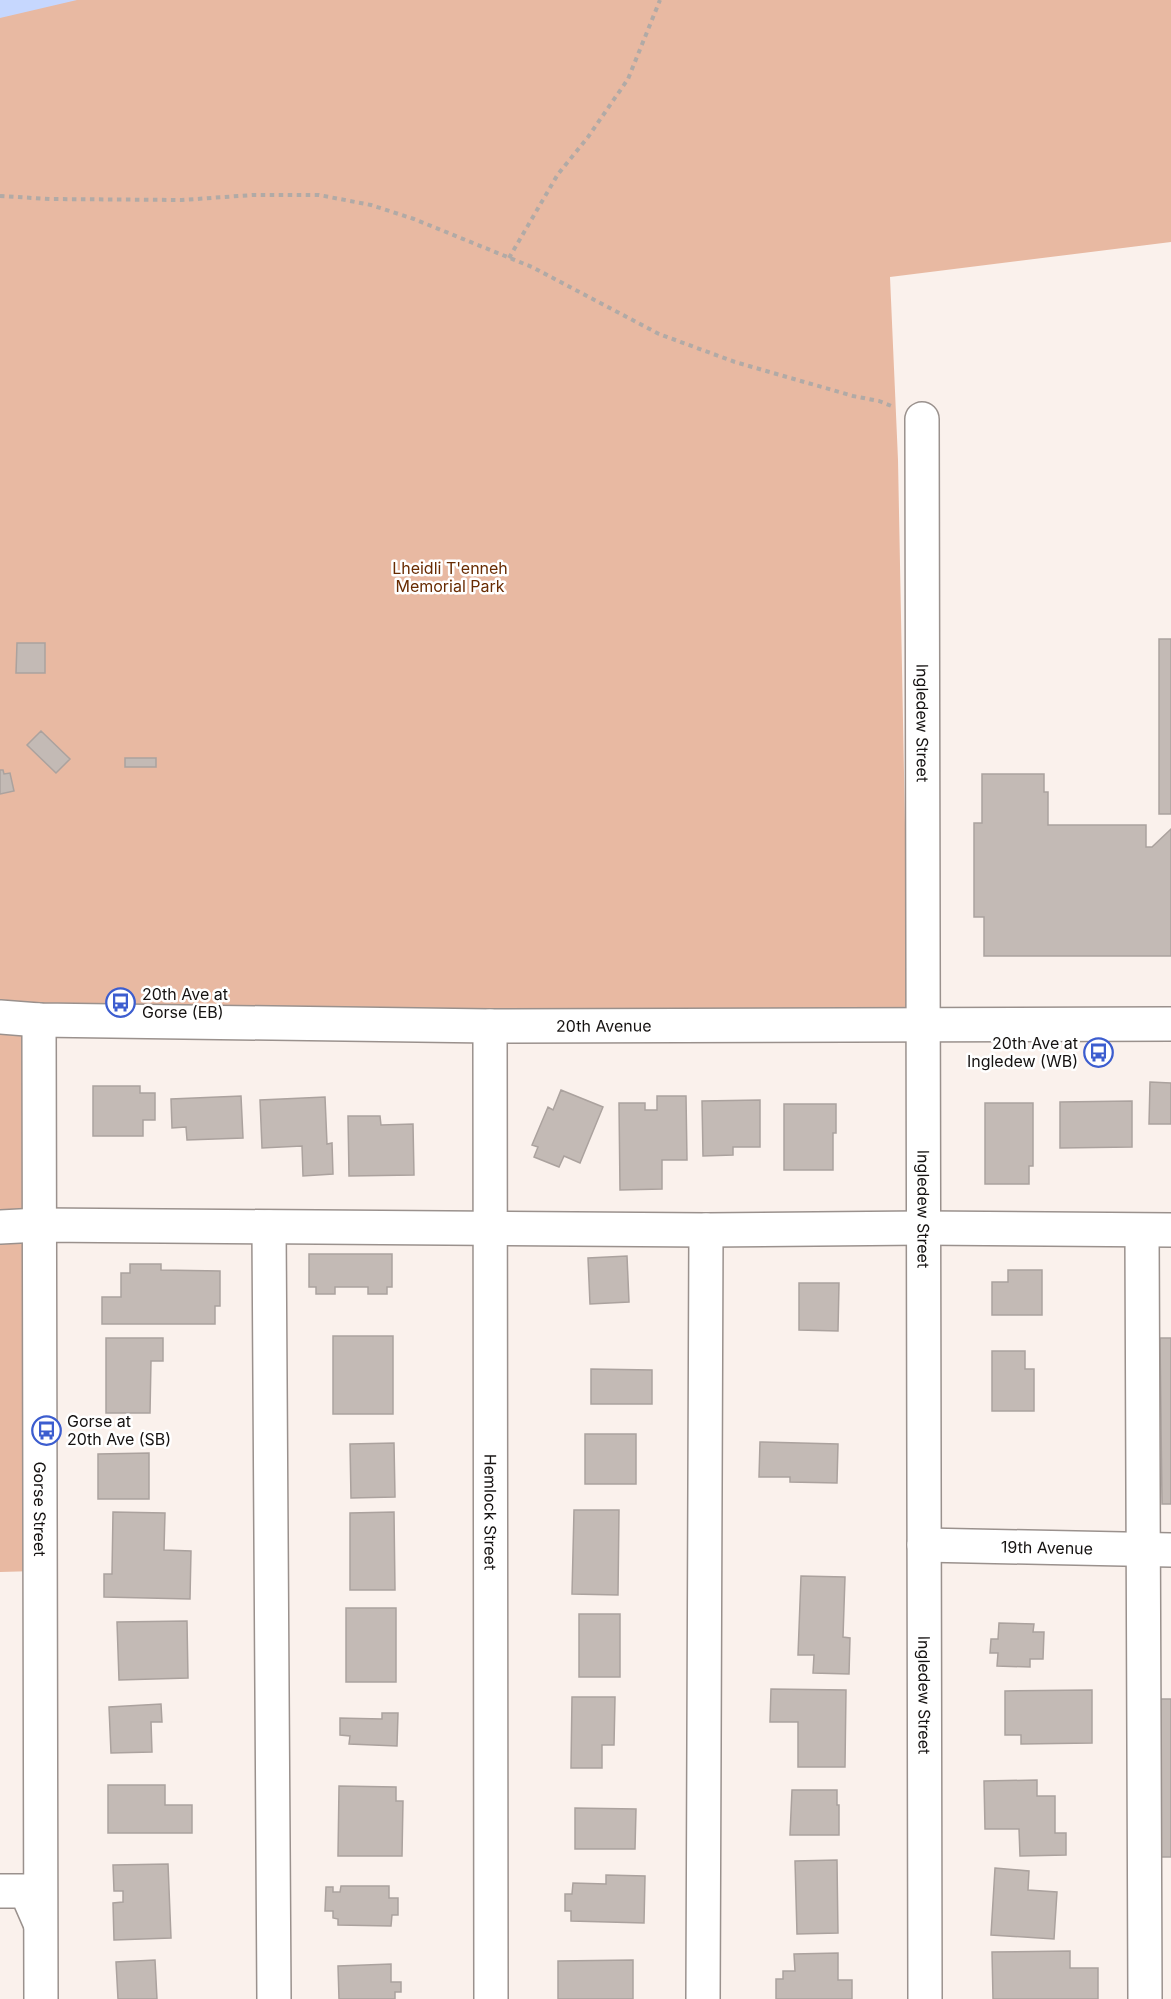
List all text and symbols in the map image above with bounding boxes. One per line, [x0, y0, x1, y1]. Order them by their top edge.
park label: Lheidli T'enneh Memorial Park [392, 558, 508, 596]
street label: Ingledew Street [912, 664, 933, 782]
place label: 20th Ave at Gorse (EB) [142, 984, 228, 1022]
bus stop icon: 20th Ave at Gorse (EB) [105, 987, 137, 1019]
street label: 20th Avenue [556, 1016, 652, 1036]
place label: 20th Ave at Ingledew (WB) [967, 1033, 1078, 1071]
bus stop icon: 20th Ave at Ingledew (WB) [1083, 1036, 1115, 1068]
street label: Ingledew Street [913, 1150, 934, 1268]
place label: Gorse at 20th Ave (SB) [67, 1411, 171, 1449]
bus stop icon: Gorse at 20th Ave (SB) [30, 1414, 62, 1446]
street label: Hemlock Street [480, 1454, 501, 1570]
street label: Gorse Street [30, 1461, 50, 1557]
street label: 19th Avenue [1001, 1537, 1093, 1558]
street label: Ingledew Street [914, 1636, 935, 1754]

